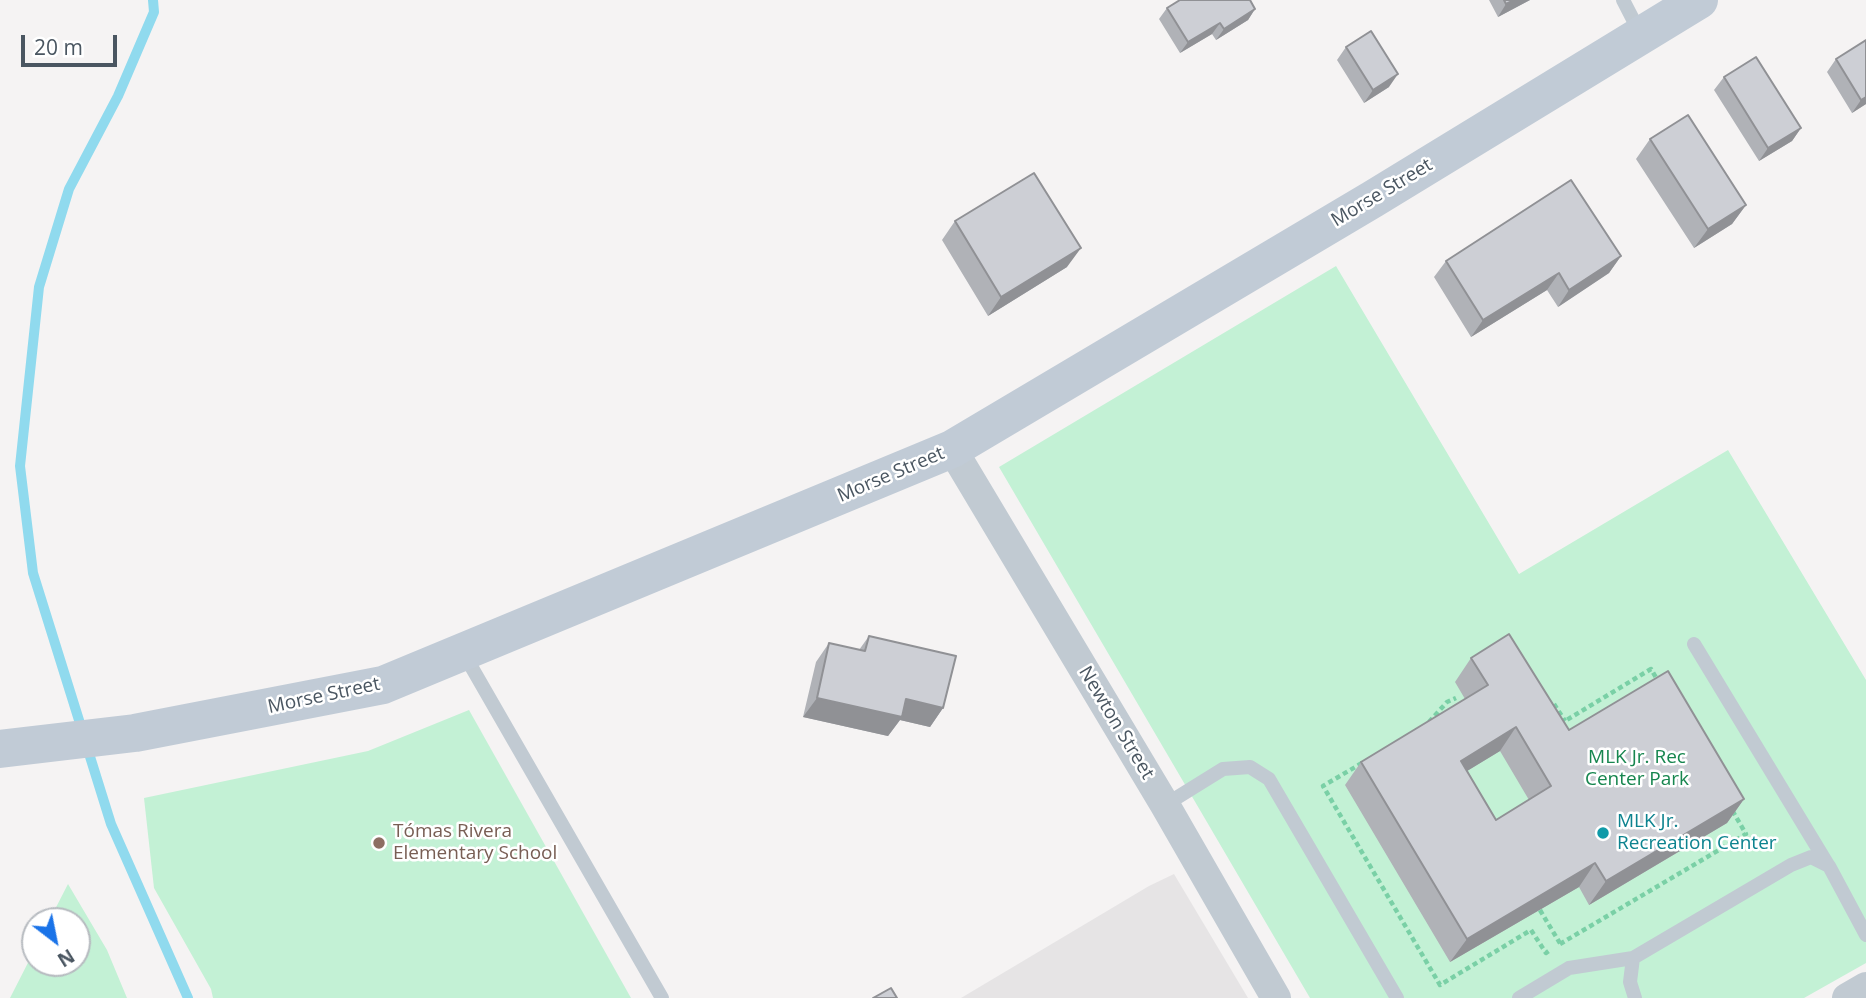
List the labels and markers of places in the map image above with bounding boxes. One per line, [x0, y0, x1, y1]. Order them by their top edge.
place label: MLK Jr. Recreation Center [1617, 811, 1777, 855]
place label: Tómas Rivera Elementary School [393, 821, 557, 865]
marker: MLK Jr. Recreation Center [1595, 825, 1611, 841]
marker: Tómas Rivera Elementary School [371, 835, 387, 851]

